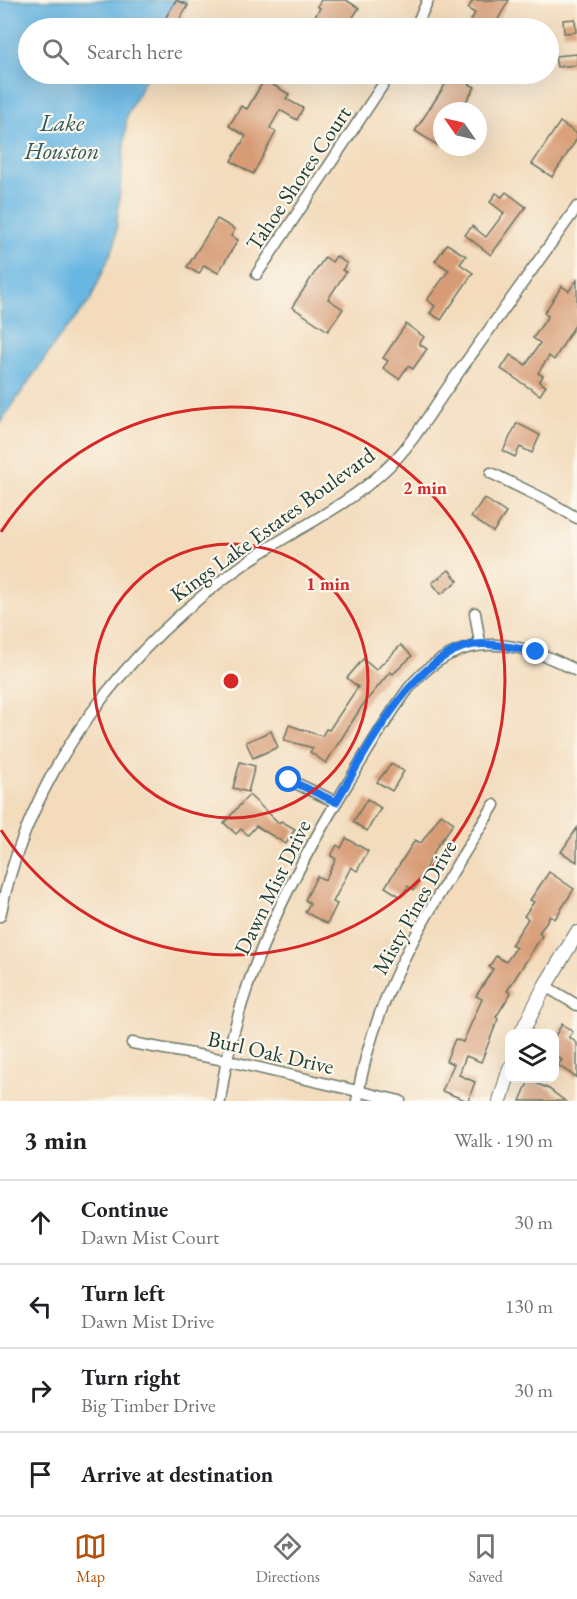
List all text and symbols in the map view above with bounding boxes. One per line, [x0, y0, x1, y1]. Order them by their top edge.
search box [18, 18, 559, 84]
icon: search [39, 35, 72, 68]
text: Search here [87, 37, 182, 66]
street label: Tahoe Shores Court [239, 100, 358, 256]
north arrow [433, 102, 487, 156]
water label: Lake Houston [24, 107, 99, 166]
street label: Kings Lake Estates Boulevard [164, 440, 381, 608]
text: 2 min [403, 476, 447, 499]
text: 1 min [306, 572, 350, 595]
route end [522, 638, 548, 664]
centre of rings [221, 671, 241, 691]
route start [275, 766, 301, 792]
street label: Dawn Mist Drive [227, 815, 318, 959]
street label: Misty Pines Drive [366, 834, 464, 980]
street label: Burl Oak Drive [205, 1024, 337, 1081]
map controls [505, 1029, 559, 1083]
button: layers [505, 1029, 559, 1083]
text: 3 min [24, 1123, 87, 1157]
text: Walk · 190 m [454, 1127, 553, 1153]
text: Continue [81, 1195, 168, 1224]
icon: ahead [24, 1206, 57, 1239]
text: 30 m [514, 1209, 553, 1235]
text: Dawn Mist Court [81, 1224, 219, 1250]
text: Turn left [81, 1279, 165, 1308]
icon: left [24, 1290, 57, 1323]
text: 130 m [505, 1293, 553, 1319]
text: Dawn Mist Drive [81, 1308, 214, 1334]
text: Turn right [81, 1363, 180, 1392]
icon: right [24, 1374, 57, 1407]
text: 30 m [514, 1377, 553, 1403]
text: Big Timber Drive [81, 1392, 216, 1418]
icon: arrive [24, 1458, 57, 1491]
text: Arrive at destination [81, 1460, 273, 1489]
tab: Map [74, 1530, 107, 1587]
tab: Directions [256, 1530, 320, 1587]
tab: Saved [468, 1530, 503, 1587]

